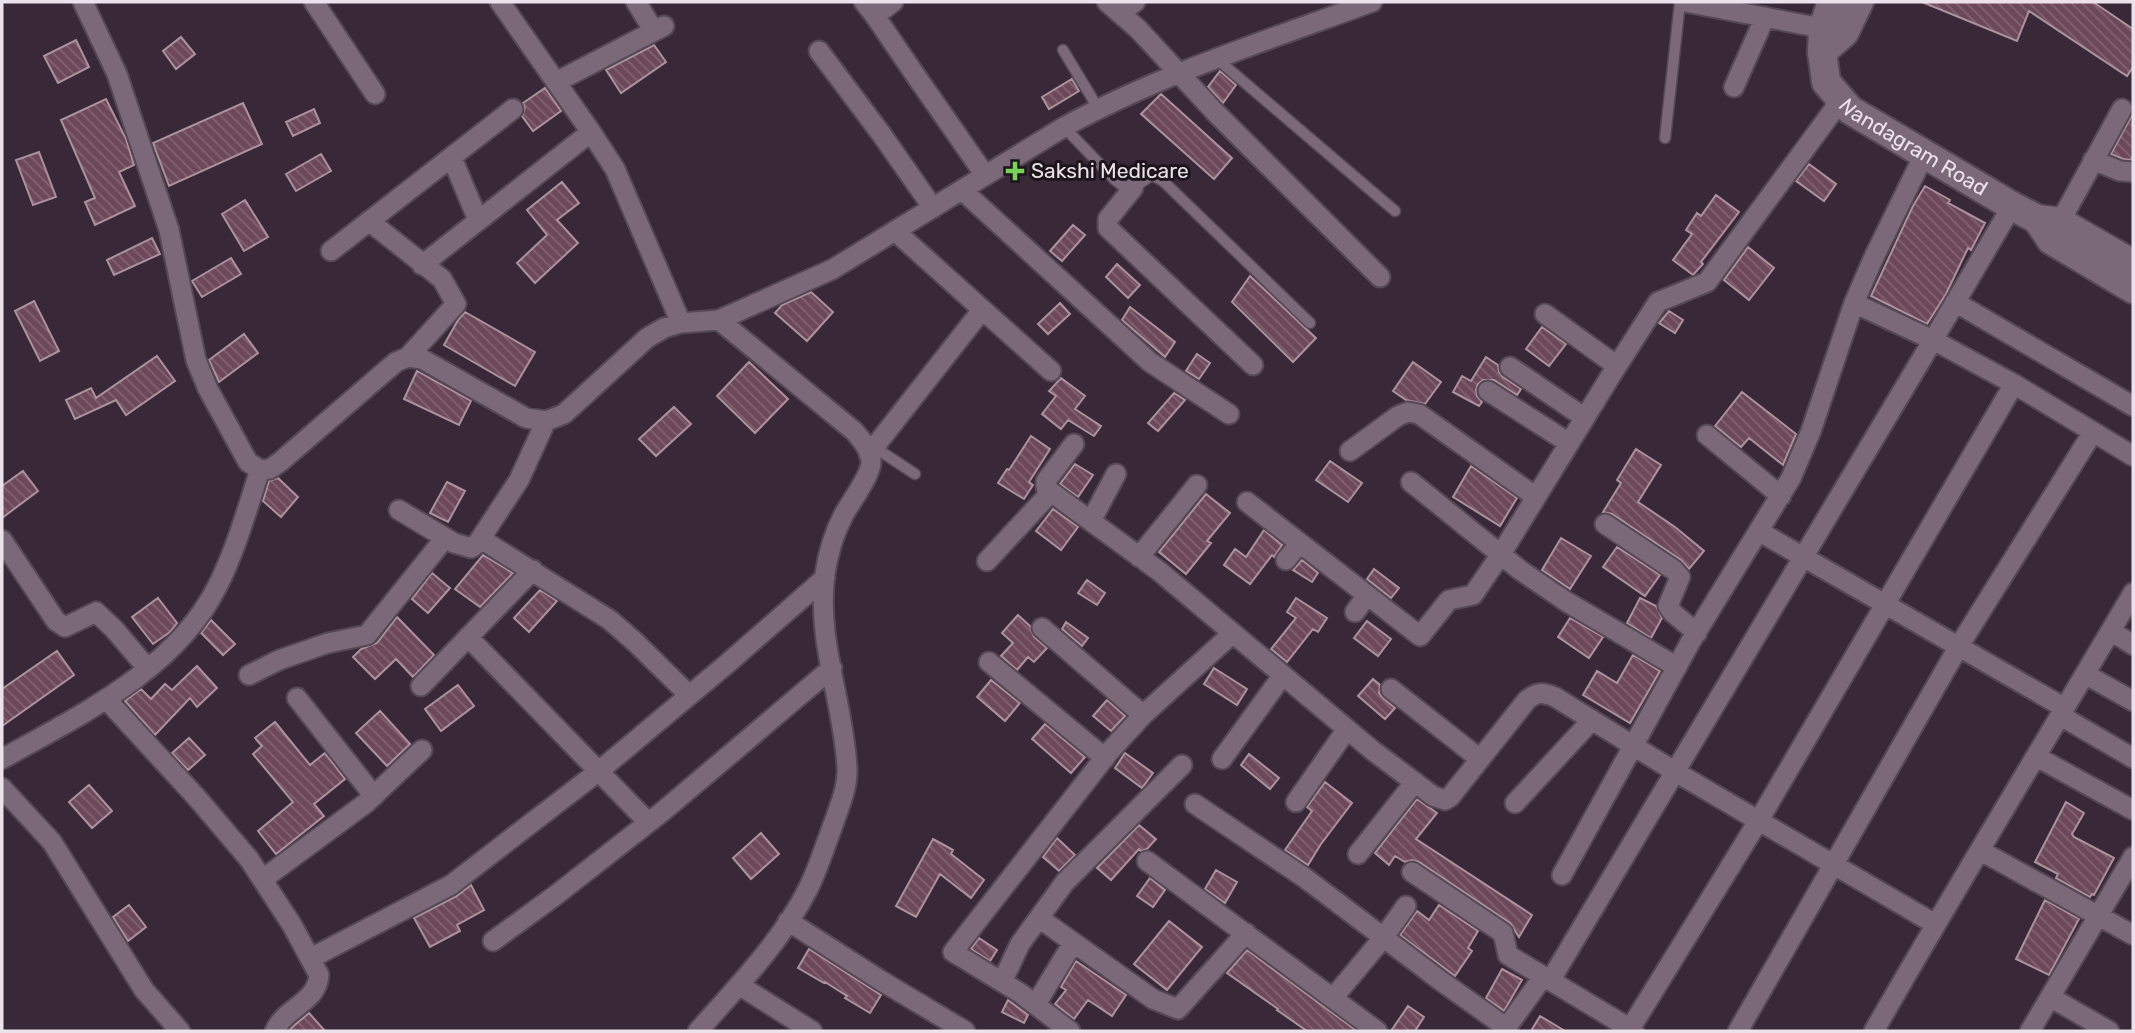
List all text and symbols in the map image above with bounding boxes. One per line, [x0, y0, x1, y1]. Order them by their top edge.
street label: Nandagram Road [1834, 93, 1992, 201]
place label: Sakshi Medicare [1031, 158, 1189, 183]
marker: Sakshi Medicare [1005, 161, 1025, 181]

